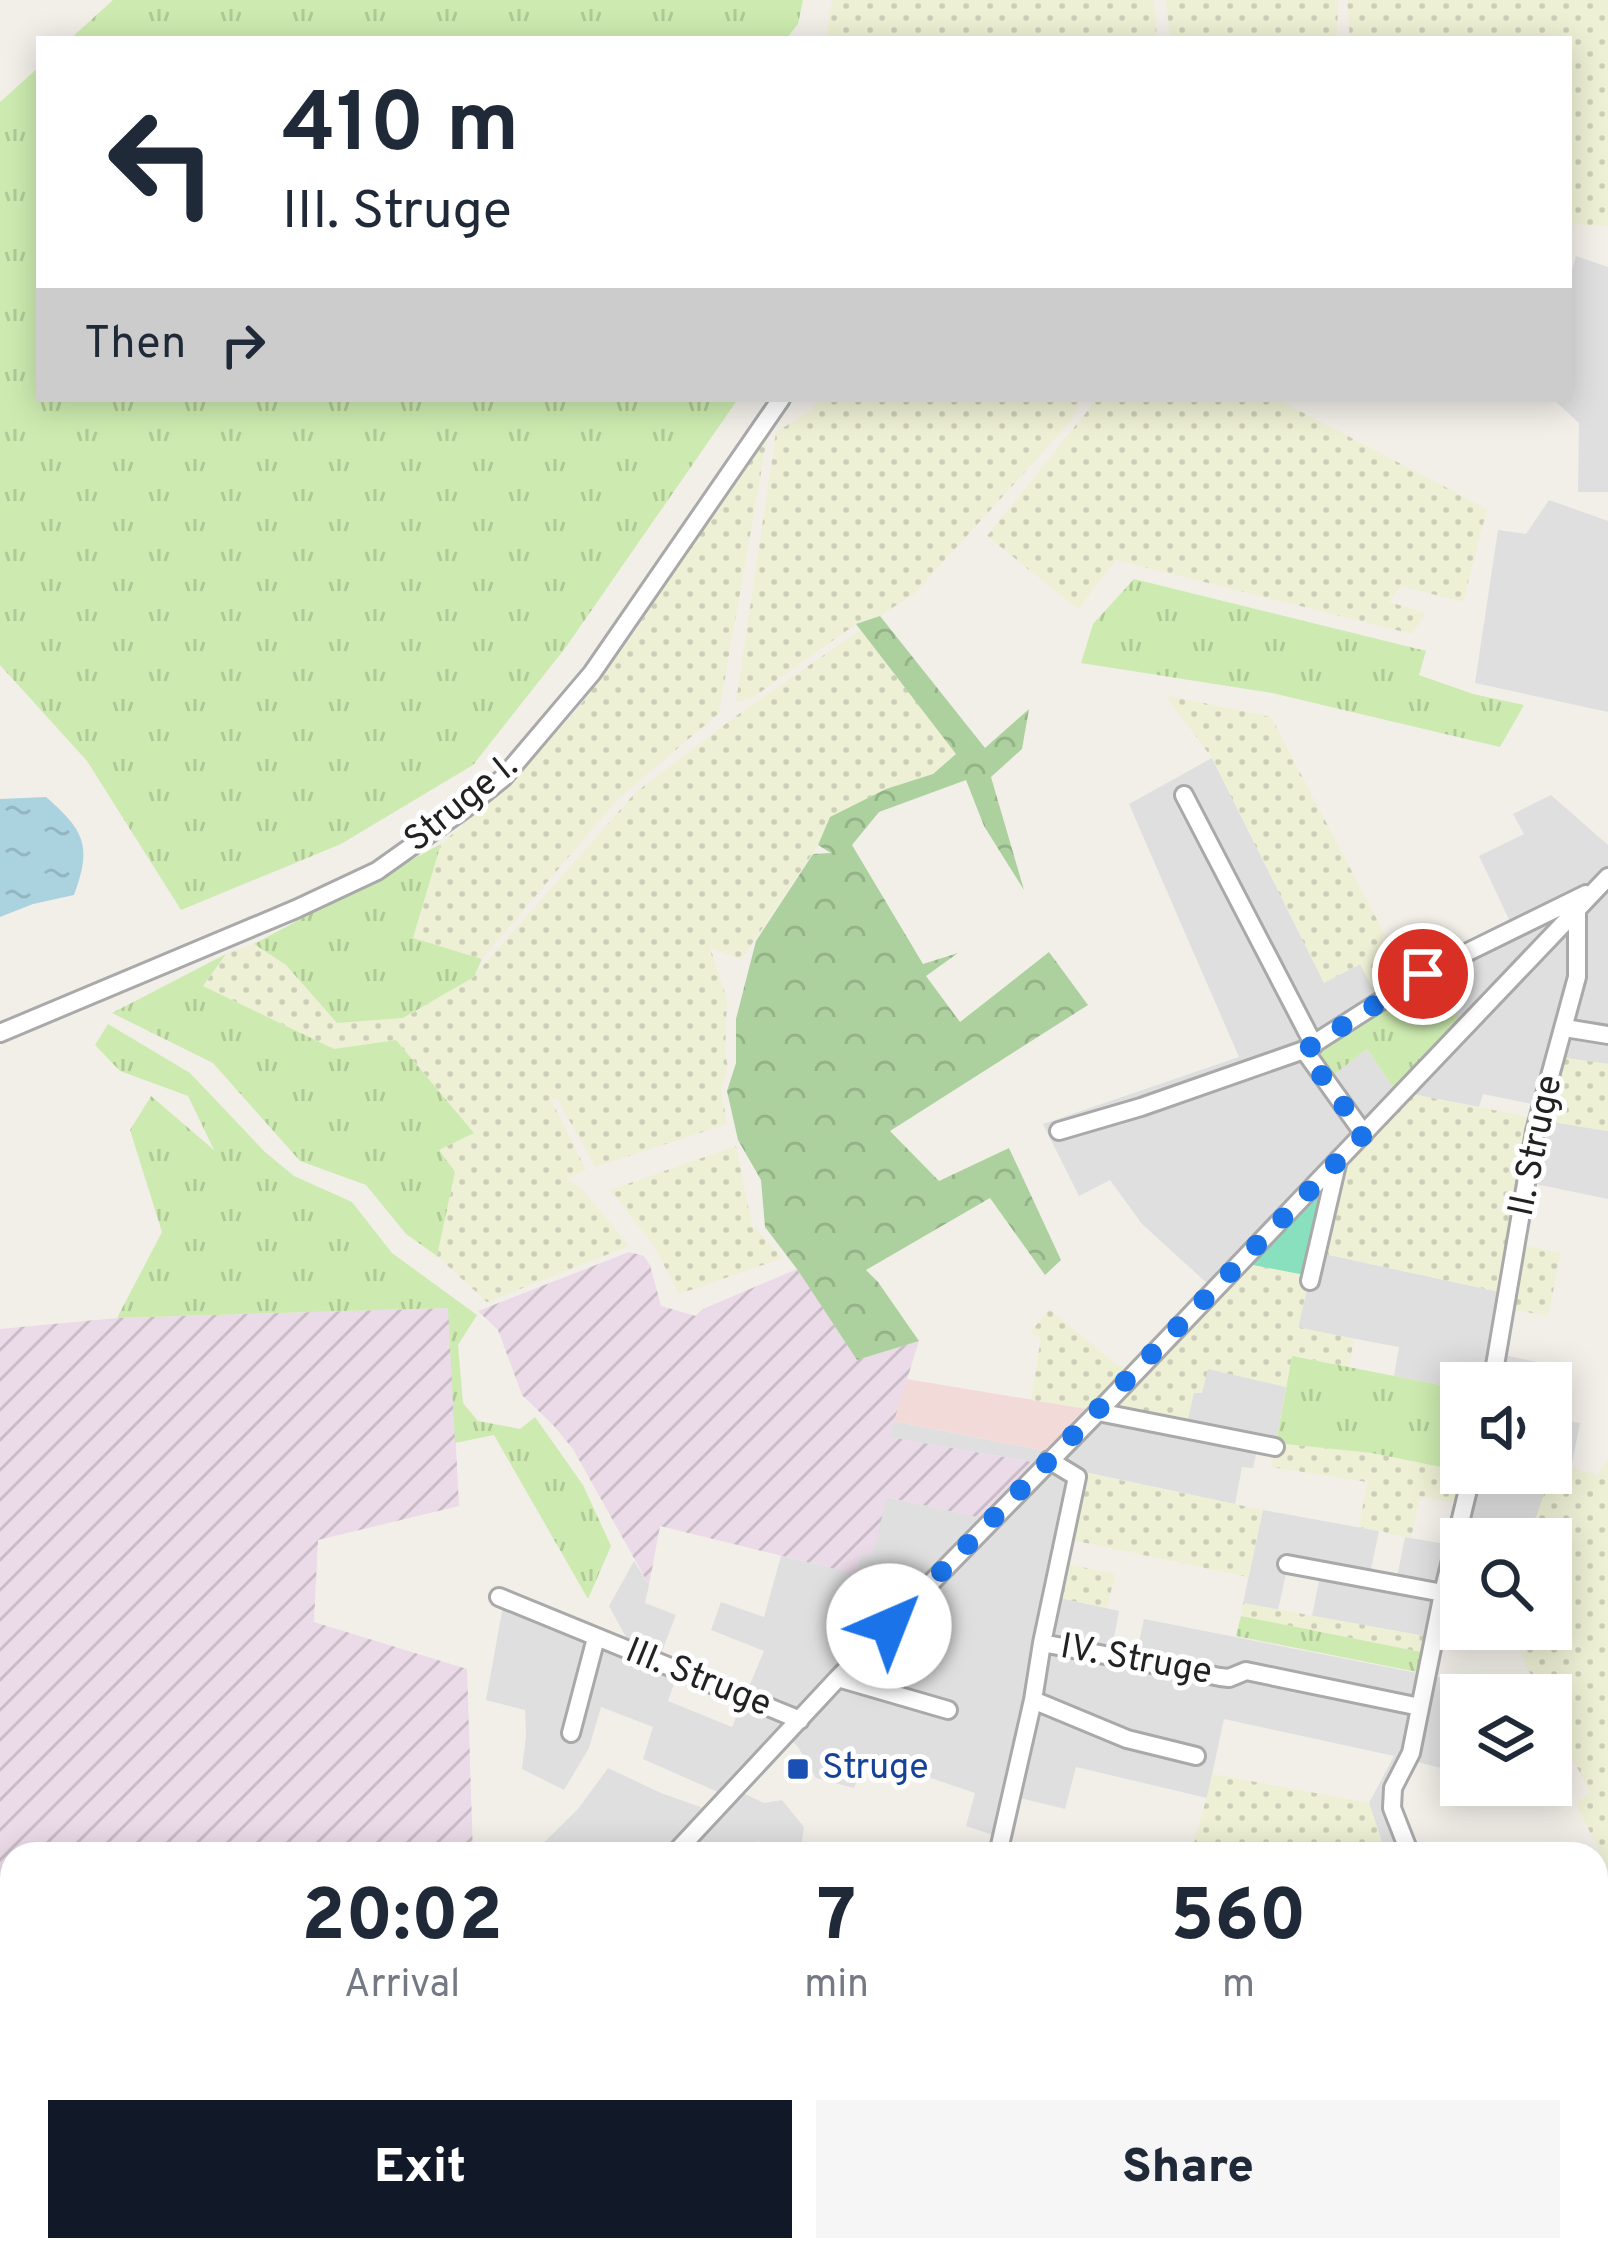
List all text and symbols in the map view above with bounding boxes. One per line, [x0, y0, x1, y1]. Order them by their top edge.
text: 410 m [282, 75, 519, 181]
icon: left [84, 84, 240, 240]
text: III. Struge [282, 179, 512, 248]
icon: right [210, 312, 276, 378]
text: Then [84, 317, 186, 374]
street label: Struge I. [396, 744, 528, 864]
pin [1372, 923, 1474, 1025]
icon: arrive [1390, 941, 1456, 1007]
street label: II. Struge [1500, 1071, 1574, 1221]
map controls [1440, 1362, 1572, 1806]
button: sound [1440, 1362, 1572, 1494]
button: search [1440, 1518, 1572, 1650]
position arrow [826, 1563, 952, 1689]
street label: IV. Struge [1057, 1625, 1215, 1697]
street label: III. Struge [618, 1629, 778, 1729]
button: layers [1440, 1674, 1572, 1806]
place label: Struge [822, 1746, 929, 1792]
marker: Struge [785, 1756, 811, 1782]
text: 20:02 [301, 1874, 503, 1966]
text: 7 [817, 1874, 856, 1966]
text: 560 [1170, 1874, 1307, 1966]
text: Arrival [344, 1962, 460, 2011]
text: min [804, 1962, 869, 2011]
text: m [1222, 1962, 1255, 2011]
button: Exit [48, 2100, 792, 2238]
button: Share [816, 2100, 1560, 2238]

